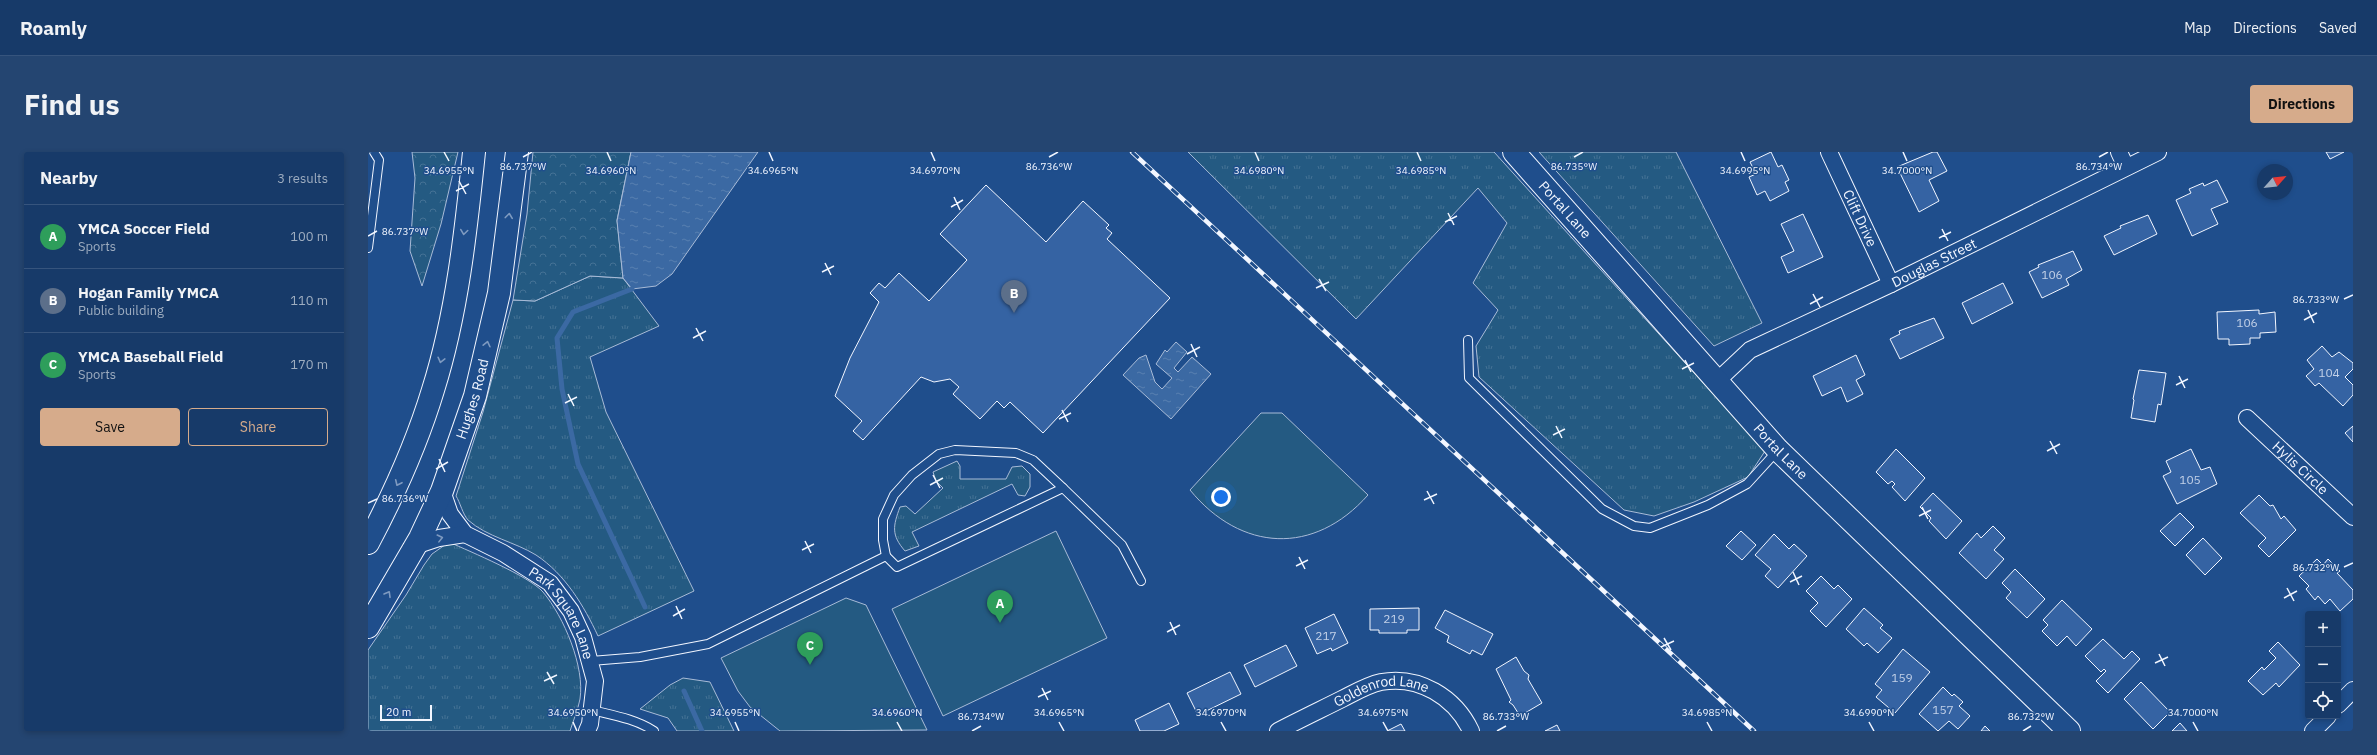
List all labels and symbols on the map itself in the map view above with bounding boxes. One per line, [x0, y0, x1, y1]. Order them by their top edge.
text: 86.737°W [500, 160, 546, 173]
text: 86.736°W [1026, 160, 1072, 173]
text: 86.735°W [1551, 160, 1597, 173]
text: 86.734°W [2076, 160, 2122, 173]
text: 34.6955°N [424, 164, 474, 177]
text: 34.6960°N [586, 164, 636, 177]
text: 34.6965°N [748, 164, 798, 177]
text: 34.6970°N [910, 164, 960, 177]
text: 34.6980°N [1234, 164, 1284, 177]
text: 34.6985°N [1396, 164, 1446, 177]
text: 34.6995°N [1720, 164, 1770, 177]
text: 34.7000°N [1882, 164, 1932, 177]
north arrow [2257, 164, 2293, 200]
street label: Portal Lane [1535, 177, 1596, 242]
street label: Clift Drive [1839, 187, 1881, 250]
one-way arrow [504, 213, 513, 219]
text: 86.737°W [382, 225, 428, 238]
one-way arrow [460, 229, 469, 235]
street label: Douglas Street [1889, 234, 1980, 291]
house number: 106 [2041, 267, 2063, 282]
pin: B [1001, 280, 1027, 313]
text: 86.733°W [2293, 293, 2339, 306]
house number: 106 [2236, 315, 2258, 330]
one-way arrow [482, 341, 491, 348]
one-way arrow [437, 357, 445, 363]
street label: Hughes Road [452, 357, 492, 442]
house number: 104 [2318, 365, 2340, 380]
street label: Portal Lane [1750, 420, 1812, 483]
street label: Hylis Circle [2269, 437, 2332, 499]
house number: 105 [2179, 472, 2201, 487]
one-way arrow [395, 478, 403, 486]
your location [1211, 487, 1231, 507]
text: 86.736°W [382, 492, 428, 505]
one-way arrow [436, 535, 443, 543]
text: 86.732°W [2293, 561, 2339, 574]
street label: Park Square Lane [525, 563, 598, 661]
pin: A [987, 590, 1013, 623]
one-way arrow [384, 591, 391, 598]
house number: 219 [1383, 611, 1405, 626]
house number: 217 [1315, 628, 1337, 643]
pin: C [797, 632, 823, 665]
house number: 159 [1891, 670, 1913, 685]
street label: Goldenrod Lane [1330, 672, 1432, 711]
house number: 157 [1932, 702, 1954, 717]
scale bar [380, 703, 432, 722]
text: 34.6950°N [548, 706, 598, 719]
text: 34.6955°N [710, 706, 760, 719]
text: 34.6960°N [872, 706, 922, 719]
text: 34.6965°N [1034, 706, 1084, 719]
text: 34.6970°N [1196, 706, 1246, 719]
text: 34.6975°N [1358, 706, 1408, 719]
text: 34.6985°N [1682, 706, 1732, 719]
text: 34.6990°N [1844, 706, 1894, 719]
text: 34.7000°N [2168, 706, 2218, 719]
text: 86.734°W [958, 710, 1004, 723]
text: 86.733°W [1483, 710, 1529, 723]
text: 86.732°W [2008, 710, 2054, 723]

